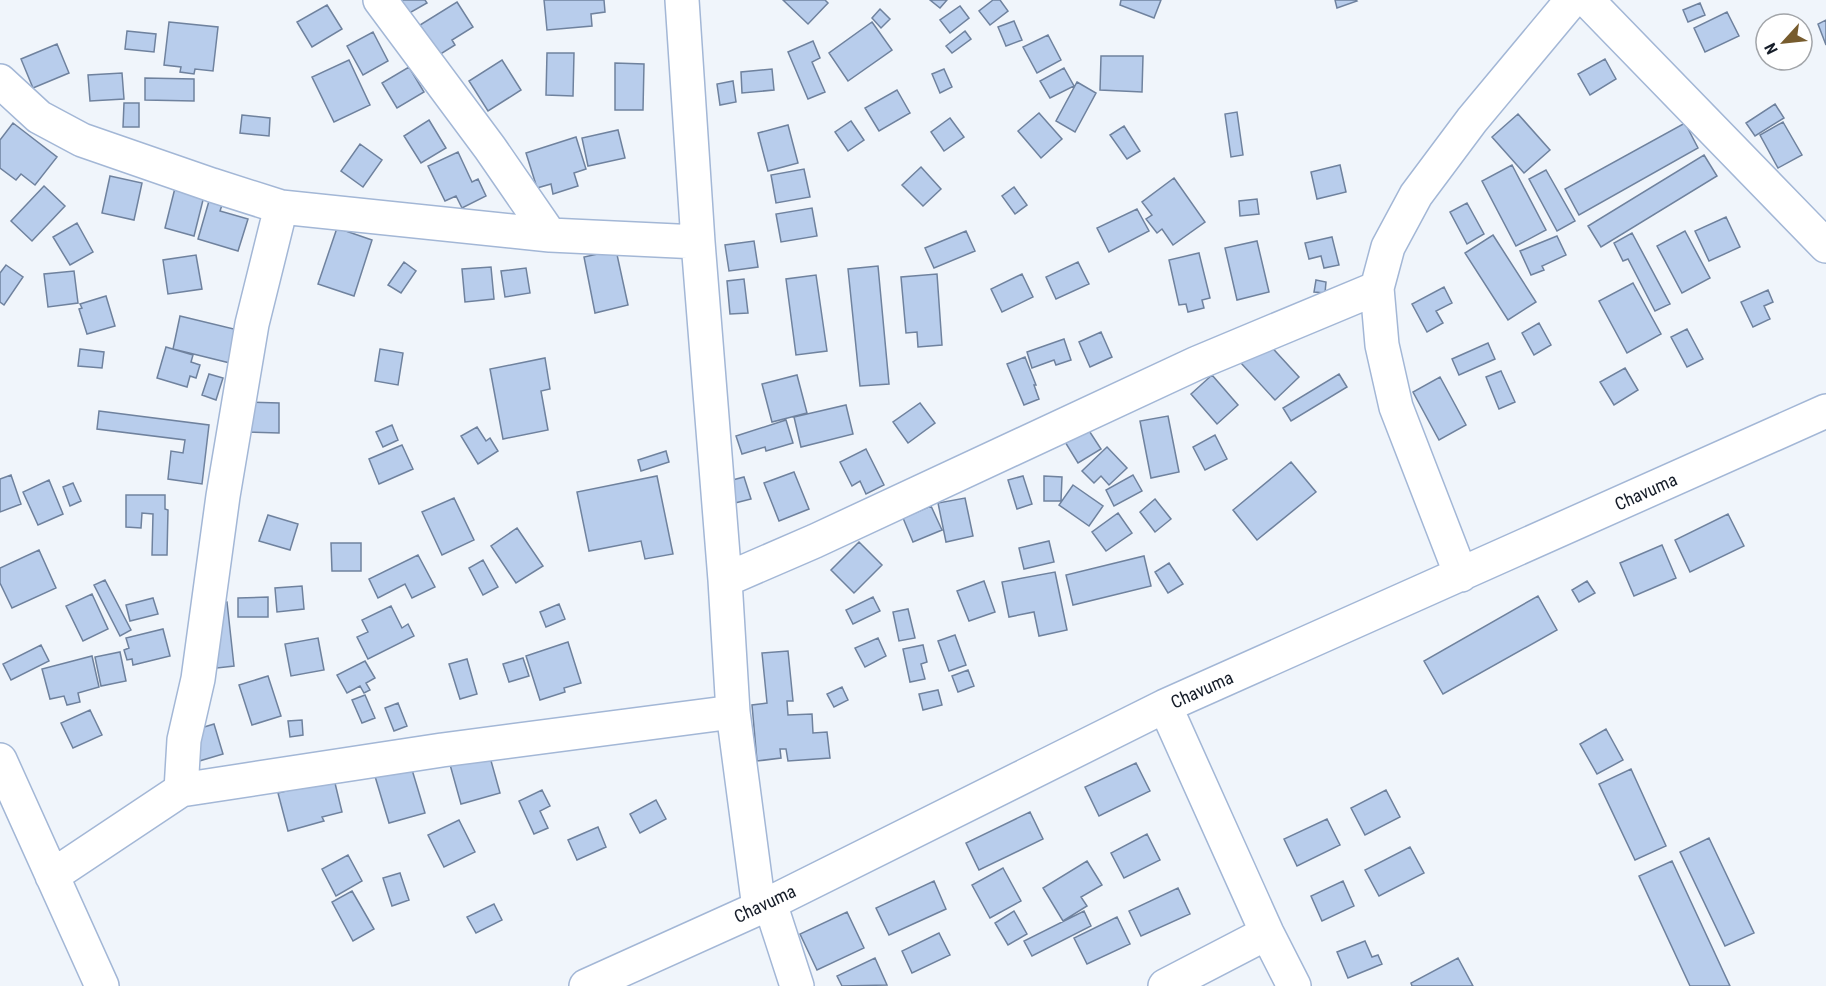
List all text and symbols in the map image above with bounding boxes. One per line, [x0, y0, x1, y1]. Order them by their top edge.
north arrow [1754, 12, 1814, 72]
text: N [1760, 40, 1782, 57]
street label: Chavuma [1611, 469, 1680, 515]
street label: Chavuma [1167, 667, 1236, 713]
street label: Chavuma [730, 880, 799, 927]

